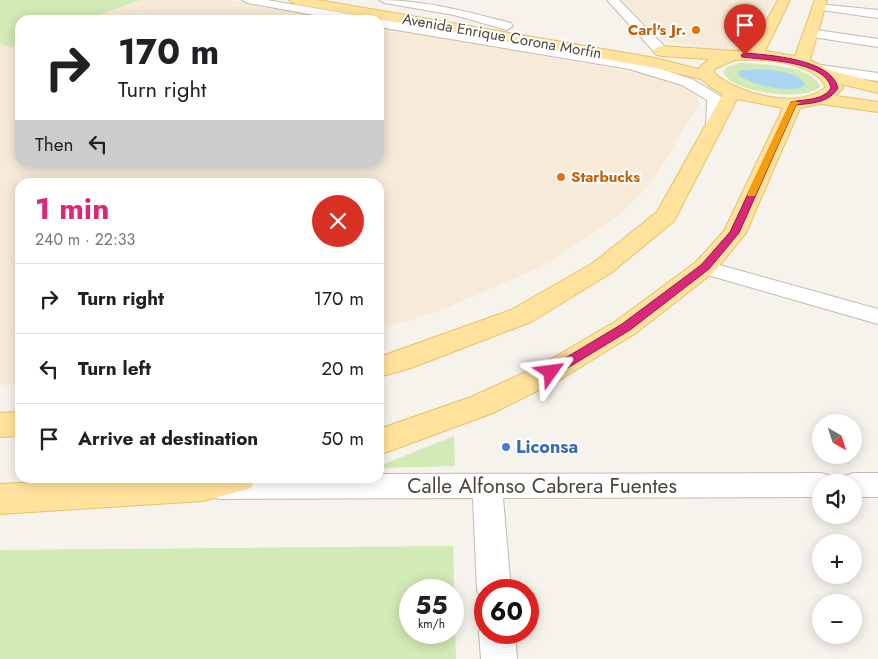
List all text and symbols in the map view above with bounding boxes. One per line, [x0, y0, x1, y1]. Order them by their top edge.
pin [724, 4, 766, 55]
street label: Avenida Enrique Corona Morfín [401, 8, 603, 64]
icon: arrive [731, 11, 759, 39]
place label: Carl's Jr. [628, 19, 686, 41]
marker: Carl's Jr. [690, 24, 702, 36]
text: 170 m [118, 27, 219, 77]
icon: right [35, 35, 100, 100]
text: Turn right [118, 73, 206, 105]
icon: left [84, 130, 112, 158]
text: Then [35, 131, 74, 158]
place label: Starbucks [571, 166, 640, 188]
marker: Starbucks [555, 171, 567, 183]
text: 1 min [35, 187, 109, 230]
button: close [312, 195, 364, 247]
text: 240 m · 22:33 [35, 228, 135, 251]
icon: right [35, 285, 63, 313]
text: Turn right [78, 285, 164, 312]
text: 170 m [314, 285, 364, 312]
position arrow [524, 345, 576, 397]
icon: left [35, 355, 63, 383]
text: Turn left [78, 355, 151, 382]
text: 20 m [321, 355, 364, 382]
north arrow [812, 414, 862, 464]
map controls [812, 414, 862, 644]
icon: arrive [35, 425, 63, 453]
text: Arrive at destination [78, 425, 258, 452]
text: 50 m [321, 425, 364, 452]
place label: Liconsa [516, 434, 578, 460]
marker: Liconsa [500, 441, 512, 453]
street label: Calle Alfonso Cabrera Fuentes [407, 471, 677, 501]
button: sound [812, 474, 862, 524]
button: + [812, 534, 862, 584]
speed limit sign: 60 [474, 579, 539, 644]
text: 55 [415, 587, 448, 623]
button: − [812, 594, 862, 644]
text: km/h [418, 615, 445, 633]

